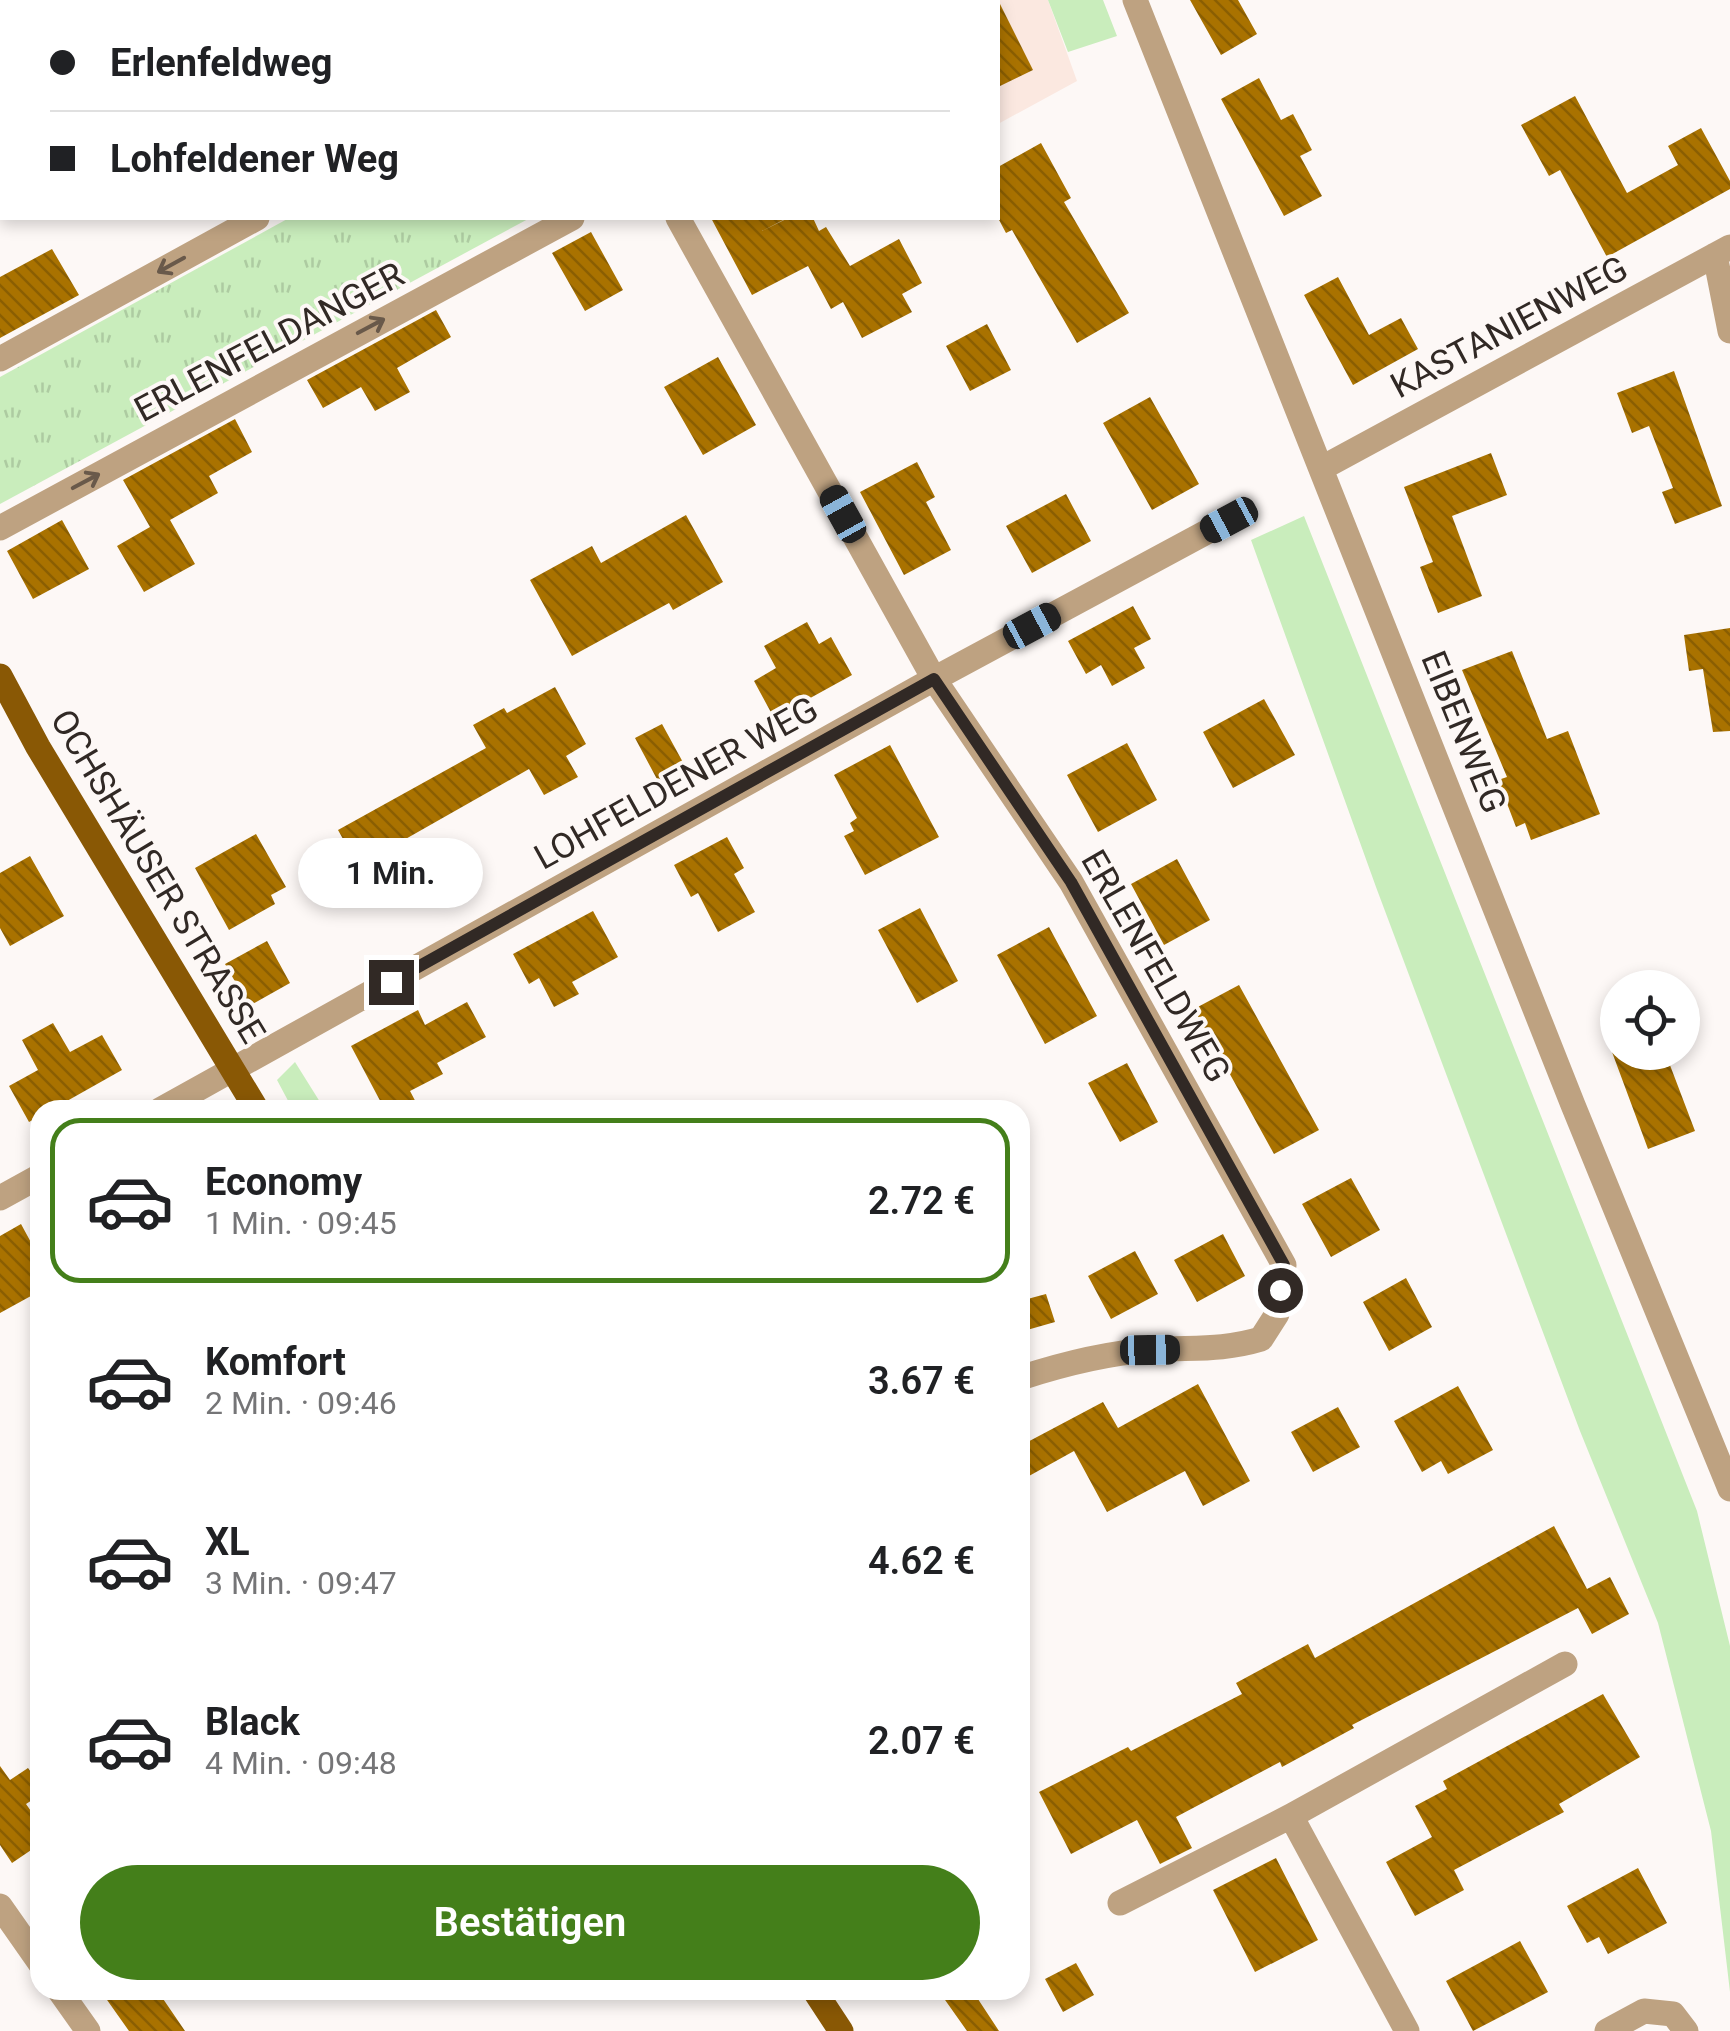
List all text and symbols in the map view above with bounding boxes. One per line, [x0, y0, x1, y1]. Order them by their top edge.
text: Erlenfeldweg [110, 41, 332, 85]
text: Lohfeldener Weg [110, 137, 399, 181]
street label: KASTANIENWEG [1384, 248, 1635, 407]
street label: ERLENFELDANGER [128, 254, 411, 431]
one-way arrow [157, 255, 187, 275]
one-way arrow [356, 316, 386, 336]
one-way arrow [70, 471, 100, 490]
car [815, 480, 871, 548]
car [1195, 493, 1263, 547]
car [998, 599, 1066, 653]
street label: EIBENWEG [1413, 645, 1515, 819]
street label: LOHFELDENER WEG [527, 689, 825, 878]
street label: OCHSHÄUSER STRASSE [42, 702, 273, 1050]
callout: 1 Min. [298, 837, 484, 907]
street label: ERLENFELDWEG [1073, 843, 1239, 1090]
text: 1 Min. [346, 854, 435, 892]
route end [369, 960, 414, 1005]
map controls [1600, 970, 1700, 1070]
button: locate [1600, 970, 1700, 1070]
icon: car [85, 1156, 175, 1246]
text: Economy [205, 1160, 362, 1204]
text: 2.72 € [868, 1179, 975, 1223]
text: 1 Min. · 09:45 [205, 1204, 397, 1242]
route start [1258, 1268, 1303, 1313]
car [1120, 1334, 1180, 1366]
icon: car [85, 1336, 175, 1426]
text: Komfort [205, 1340, 346, 1384]
text: 3.67 € [868, 1359, 975, 1403]
text: 2 Min. · 09:46 [205, 1384, 397, 1422]
icon: car [85, 1516, 175, 1606]
text: XL [205, 1520, 250, 1564]
text: 4.62 € [868, 1539, 975, 1583]
text: 3 Min. · 09:47 [205, 1564, 397, 1602]
icon: car [85, 1696, 175, 1786]
text: Black [205, 1700, 300, 1744]
text: 2.07 € [868, 1719, 975, 1763]
text: 4 Min. · 09:48 [205, 1744, 397, 1782]
button: Bestätigen [80, 1865, 980, 1980]

